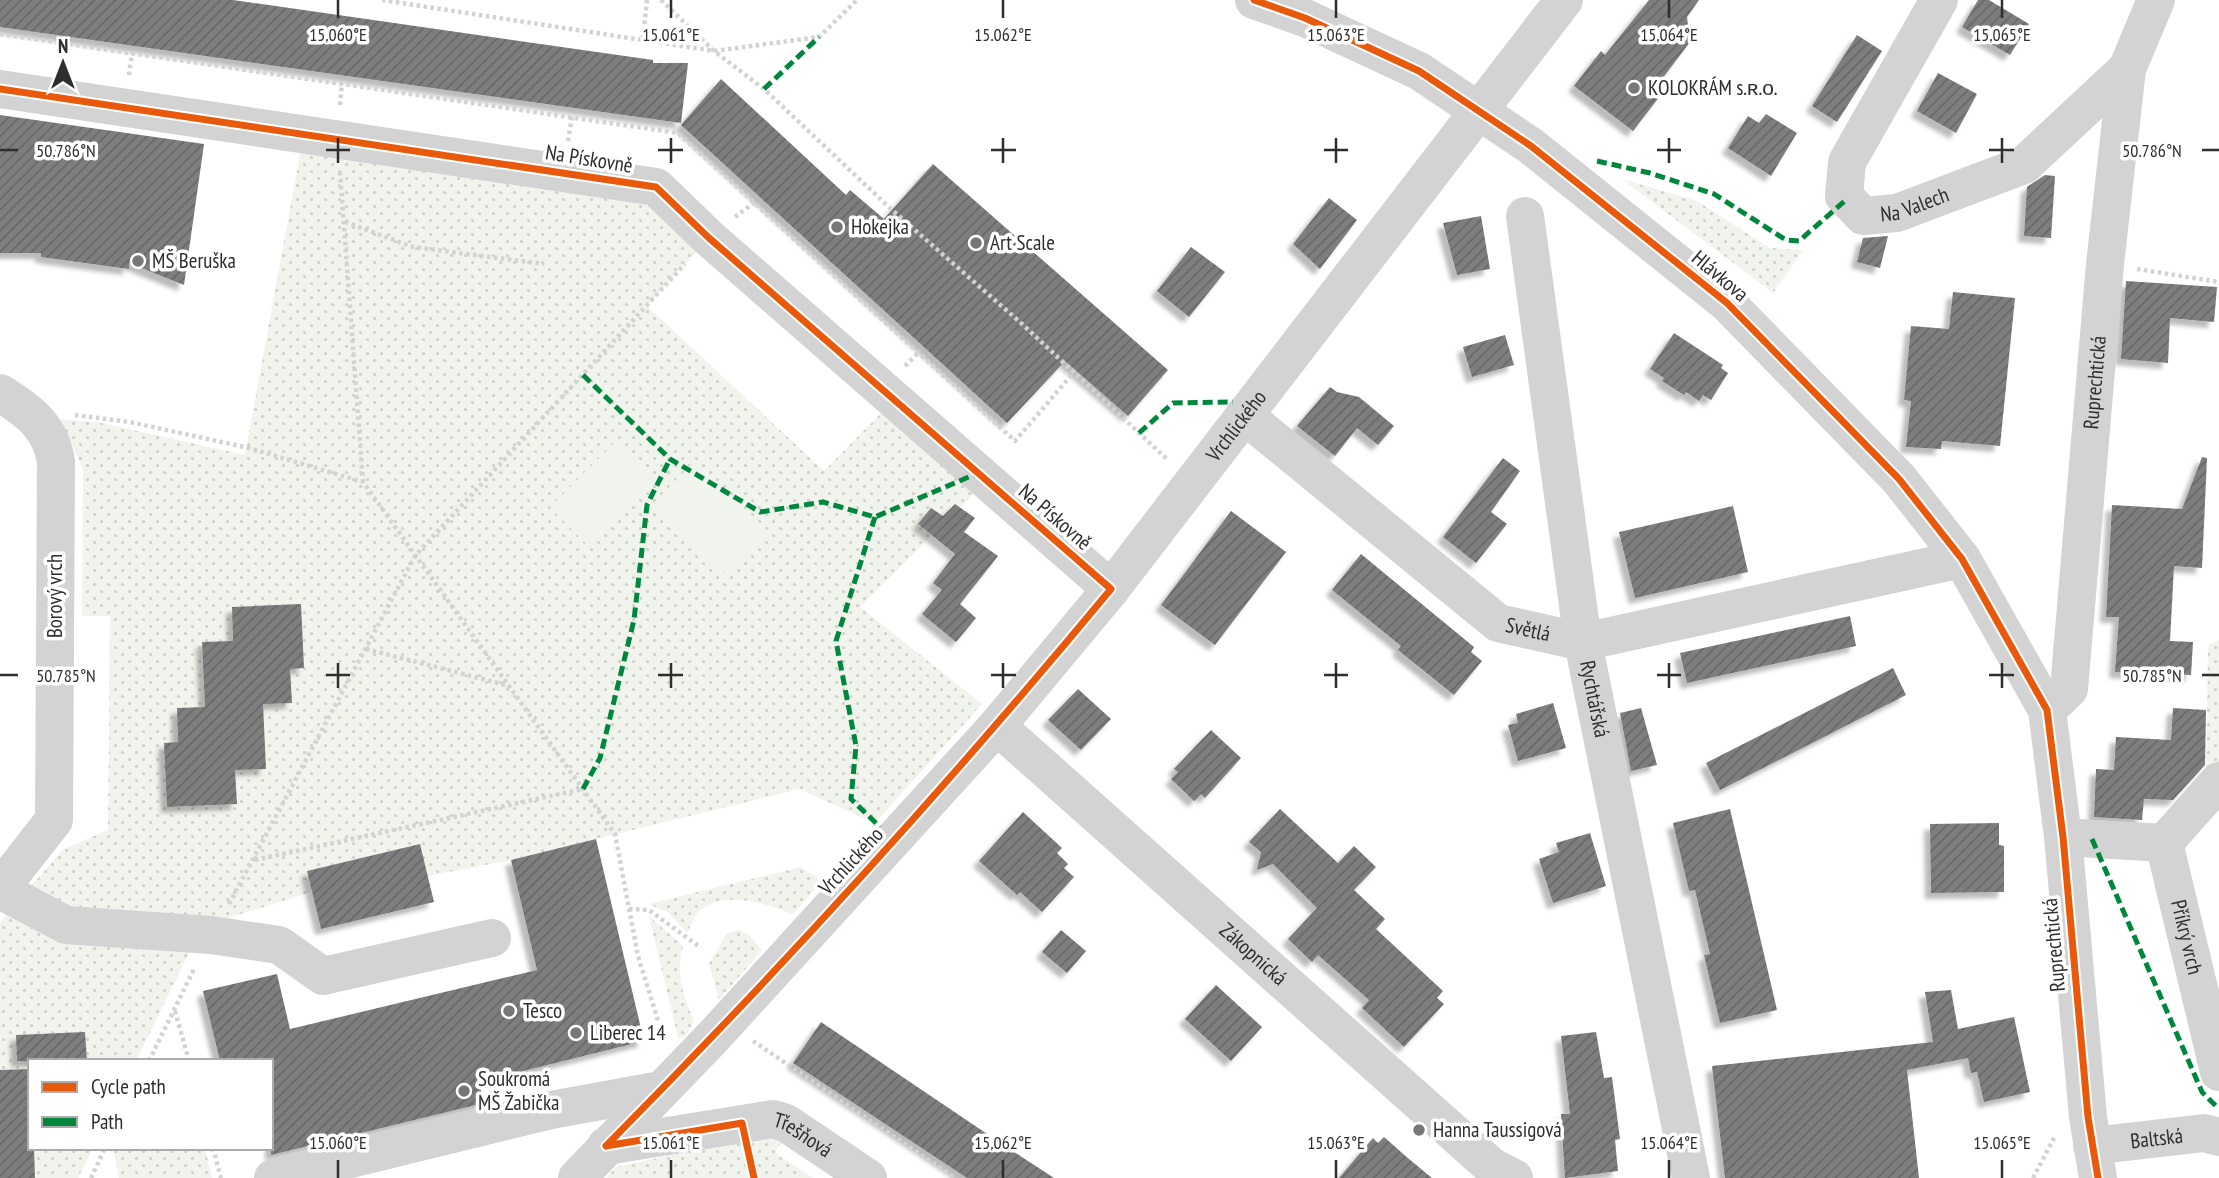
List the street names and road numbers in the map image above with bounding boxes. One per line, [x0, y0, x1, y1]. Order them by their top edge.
street label: Na Pískovně [543, 138, 635, 179]
street label: Na Valech [1879, 181, 1952, 227]
street label: Hlávkova [1686, 244, 1754, 307]
street label: Ruprechtická [2077, 335, 2112, 430]
street label: Vrchlického [1199, 384, 1272, 468]
street label: Na Pískovně [1013, 478, 1097, 556]
street label: Borový vrch [41, 554, 68, 638]
street label: Světlá [1503, 611, 1553, 647]
street label: Rychtářská [1574, 658, 1616, 740]
street label: Vrchlického [812, 821, 889, 901]
street label: Ruprechtická [2036, 897, 2071, 993]
street label: Příkrý vrch [2165, 897, 2209, 977]
street label: Zákopnická [1214, 917, 1293, 991]
street label: Třešňová [770, 1106, 838, 1163]
street label: Baltská [2129, 1122, 2184, 1154]

